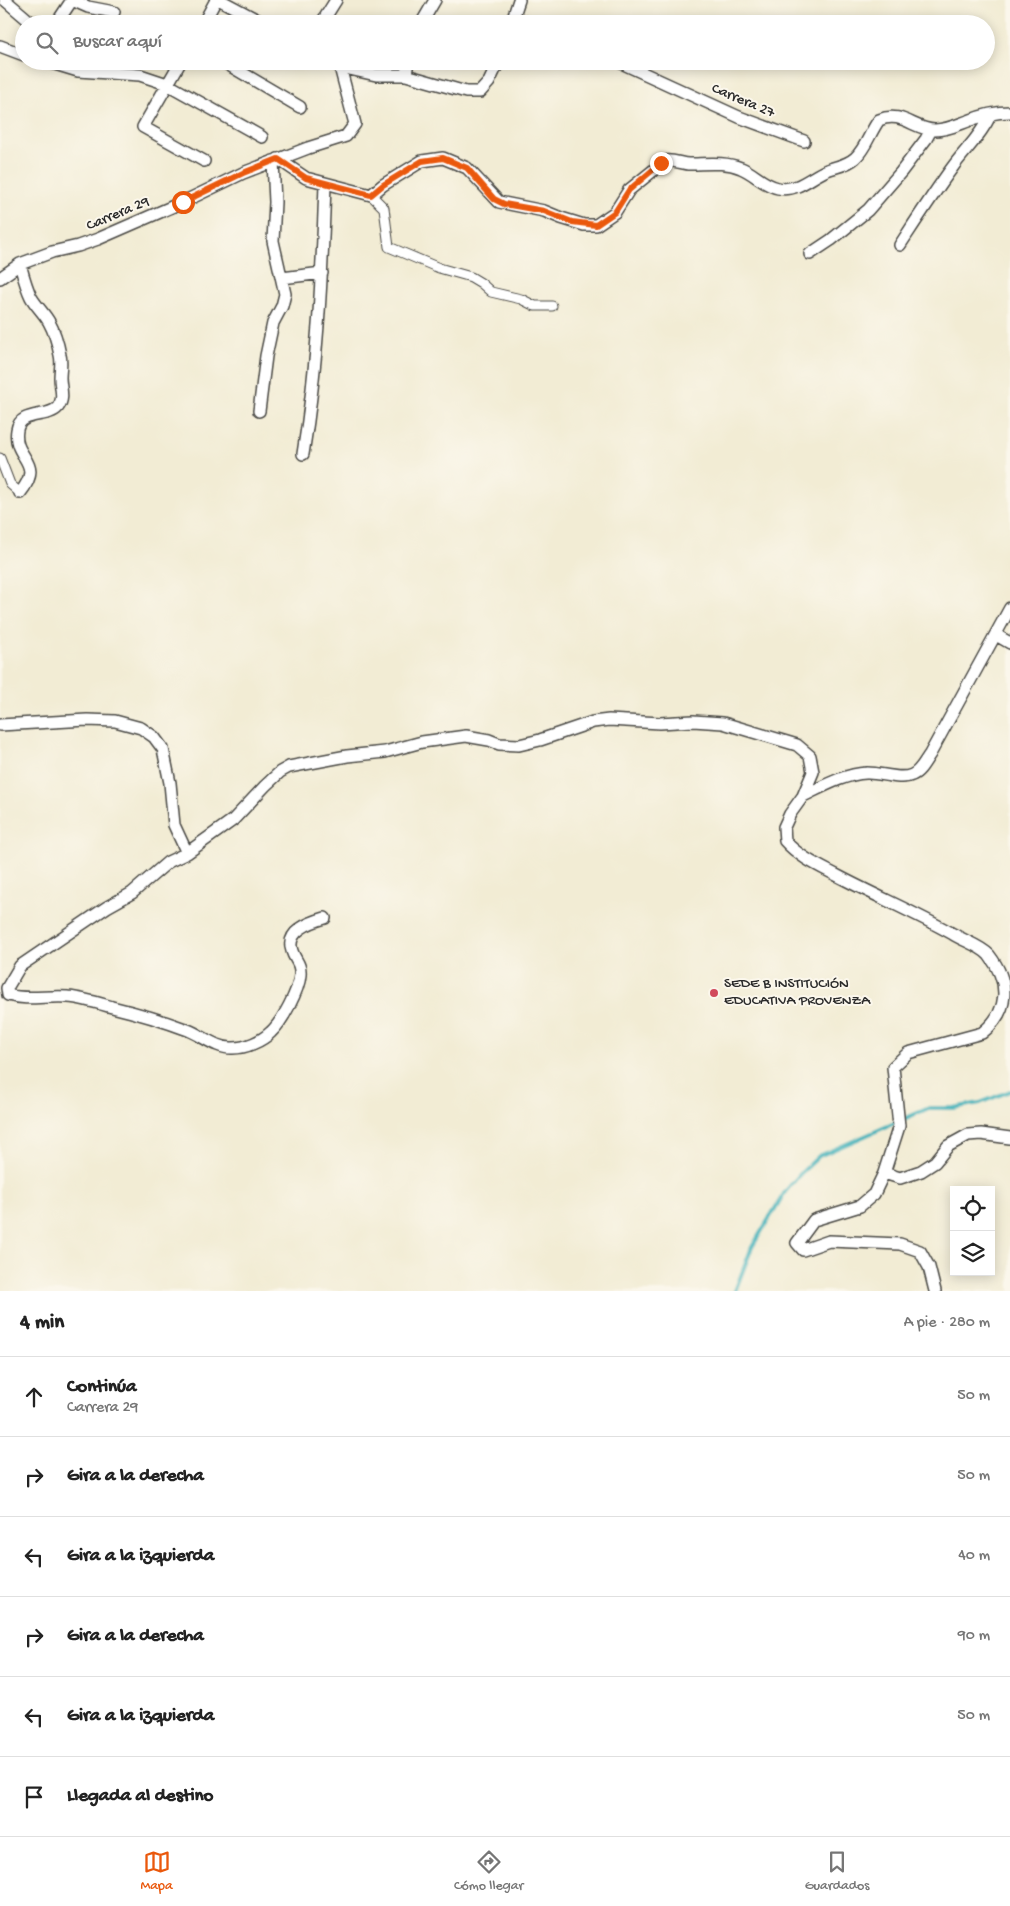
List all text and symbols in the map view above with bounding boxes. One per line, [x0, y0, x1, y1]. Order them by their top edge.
search box [15, 15, 995, 70]
icon: search [33, 29, 61, 57]
text: Buscar aquí [73, 31, 162, 54]
street label: Carrera 27 [709, 80, 779, 123]
route end [650, 152, 673, 175]
route start [172, 191, 195, 214]
street label: Carrera 29 [84, 192, 153, 235]
place label: SEDE B INSTITUCIÓN EDUCATIVA PROVENZA [724, 975, 871, 1010]
marker: SEDE B INSTITUCIÓN EDUCATIVA PROVENZA [708, 987, 720, 999]
map controls [950, 1186, 995, 1276]
button: locate [950, 1186, 995, 1231]
button: layers [950, 1231, 995, 1276]
text: 4 min [20, 1311, 64, 1336]
text: A pie · 280 m [904, 1314, 990, 1333]
text: Continúa [67, 1376, 137, 1399]
icon: ahead [20, 1383, 48, 1411]
text: 50 m [957, 1387, 990, 1406]
text: Carrera 29 [67, 1399, 138, 1418]
icon: right [20, 1463, 48, 1491]
text: Gira a la derecha [67, 1465, 204, 1488]
text: 50 m [957, 1467, 990, 1486]
icon: left [20, 1543, 48, 1571]
text: Gira a la izquierda [67, 1545, 214, 1568]
text: 40 m [958, 1547, 990, 1566]
icon: right [20, 1623, 48, 1651]
text: Gira a la derecha [67, 1625, 204, 1648]
text: 90 m [958, 1627, 990, 1646]
icon: left [20, 1703, 48, 1731]
text: Gira a la izquierda [67, 1705, 214, 1728]
text: 50 m [957, 1707, 990, 1726]
icon: arrive [20, 1783, 48, 1811]
text: Llegada al destino [67, 1785, 213, 1808]
tab: Mapa [141, 1848, 173, 1895]
tab: Cómo llegar [454, 1848, 523, 1895]
tab: Guardados [805, 1848, 869, 1895]

